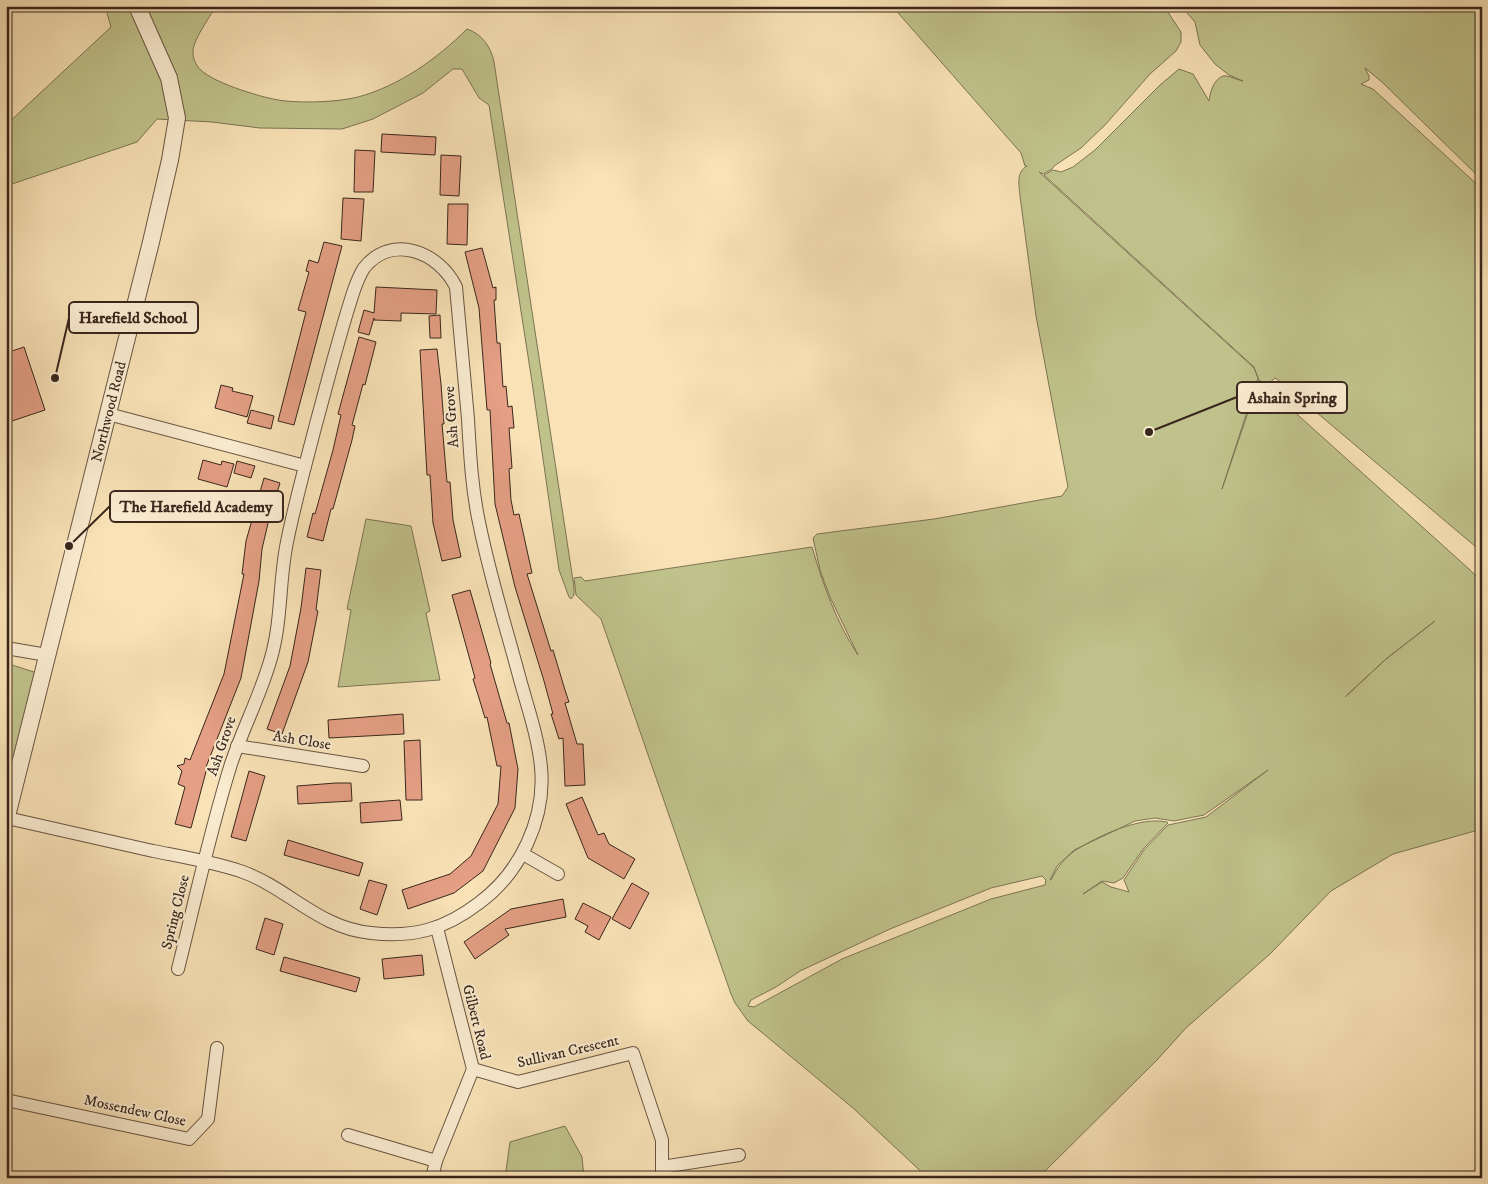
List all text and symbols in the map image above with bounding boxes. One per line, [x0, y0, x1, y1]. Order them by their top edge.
callout: Harefield School [69, 302, 198, 333]
text: Harefield School [79, 308, 188, 328]
street label: Northwood Road [87, 359, 131, 464]
callout: Ashain Spring [1237, 382, 1347, 413]
street label: Ash Grove [440, 385, 463, 448]
text: Ashain Spring [1246, 388, 1338, 408]
callout: The Harefield Academy [110, 491, 283, 522]
text: The Harefield Academy [118, 497, 273, 517]
street label: Ash Grove [202, 714, 241, 778]
street label: Ash Close [271, 727, 332, 754]
street label: Spring Close [157, 873, 194, 951]
street label: Gilbert Road [458, 983, 495, 1062]
street label: Sullivan Crescent [515, 1030, 621, 1072]
street label: Mossendew Close [82, 1090, 188, 1131]

